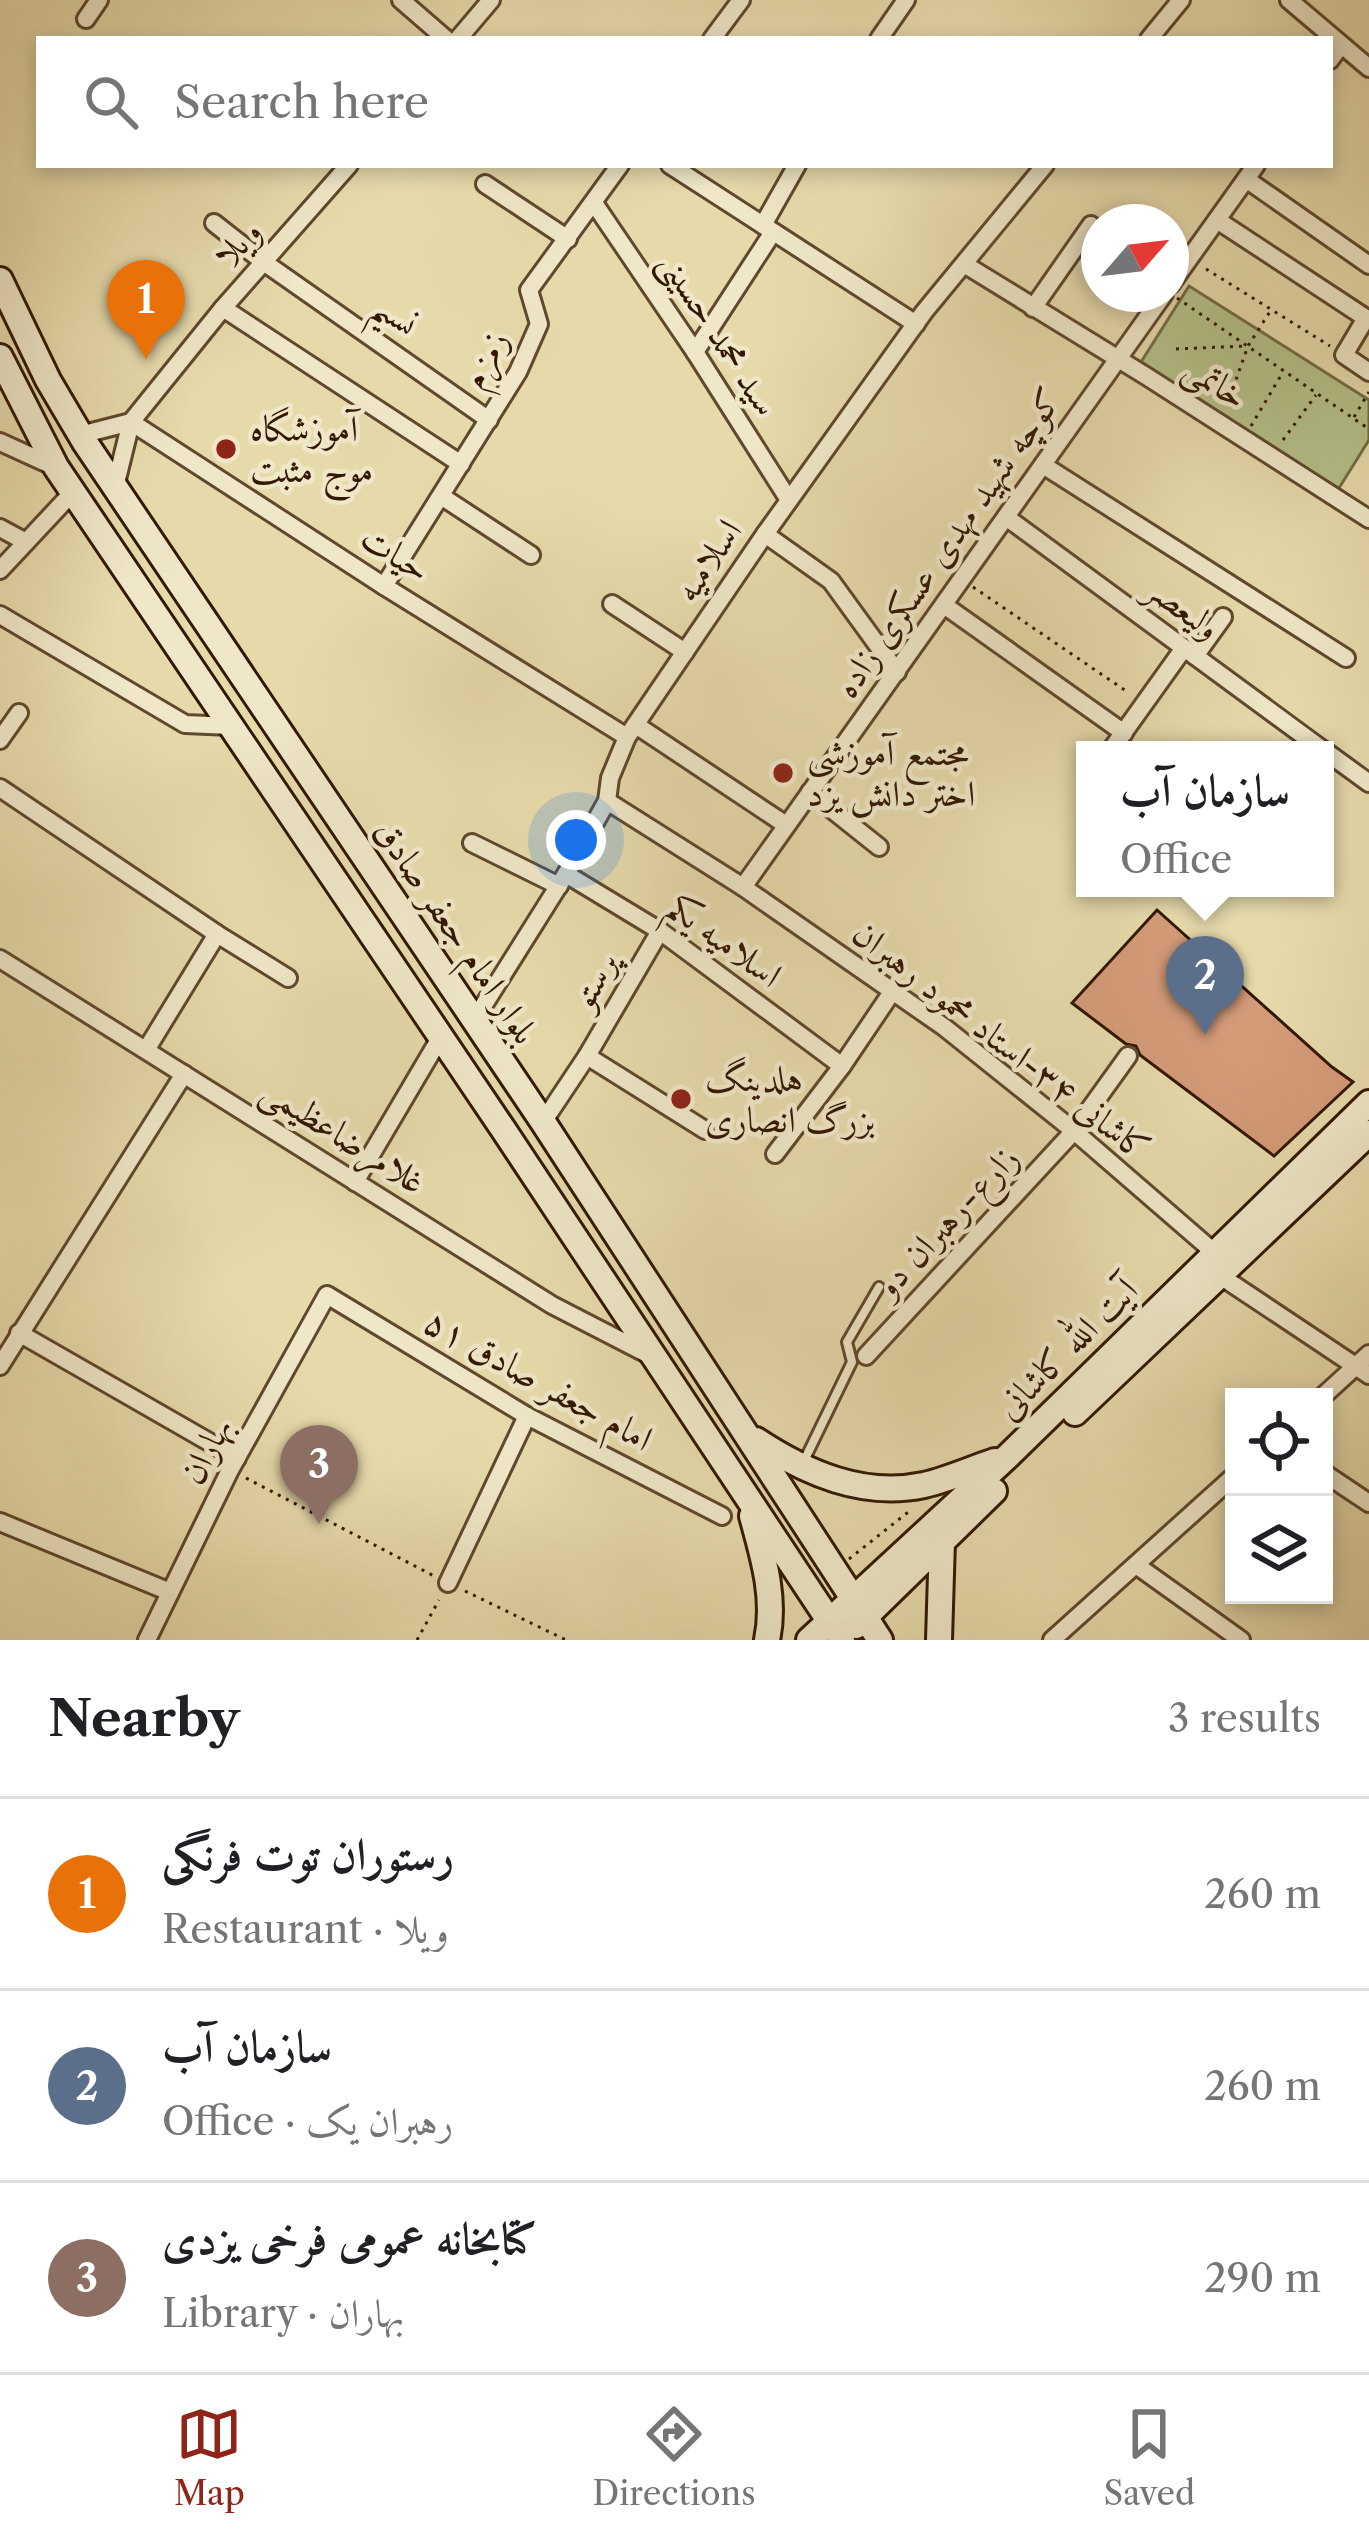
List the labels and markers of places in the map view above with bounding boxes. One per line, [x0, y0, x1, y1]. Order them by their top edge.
pin: 1 [107, 260, 185, 359]
place label: آموزشگاه موج مثبت [250, 406, 373, 502]
marker: آموزشگاه موج مثبت [213, 436, 239, 462]
place label: مجتمع آموزشی اختر دانش یزد [807, 730, 975, 818]
marker: مجتمع آموزشی اختر دانش یزد [770, 760, 796, 786]
pin: 2 [1166, 936, 1244, 1035]
place label: هلدینگ بزرگ انصاری [705, 1056, 875, 1141]
marker: هلدینگ بزرگ انصاری [668, 1086, 694, 1112]
pin: 3 [280, 1425, 358, 1524]

